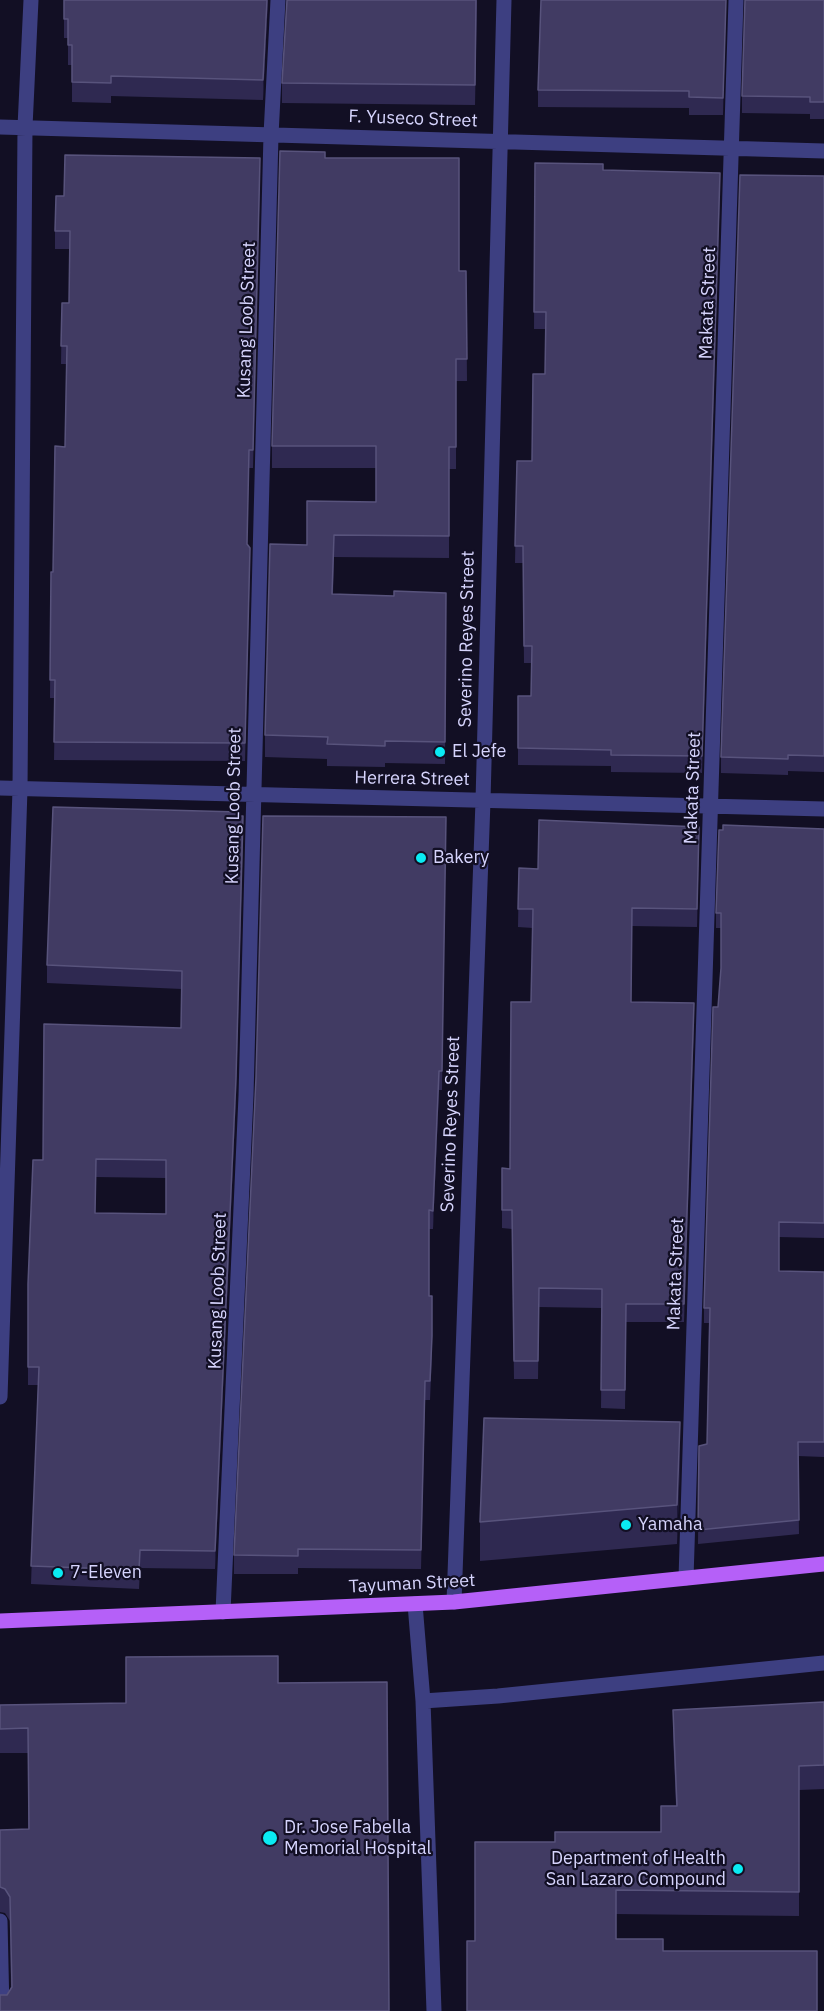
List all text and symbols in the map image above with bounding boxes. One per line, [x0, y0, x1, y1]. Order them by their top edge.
street label: F. Yuseco Street [348, 106, 478, 132]
street label: Kusang Loob Street [233, 241, 261, 399]
street label: Makata Street [695, 246, 721, 360]
street label: Severino Reyes Street [455, 550, 479, 728]
street label: Kusang Loob Street [222, 727, 246, 885]
street label: Makata Street [680, 731, 706, 845]
place label: El Jefe [452, 741, 506, 763]
marker: El Jefe [433, 745, 447, 759]
street label: Herrera Street [354, 767, 470, 791]
place label: Bakery [433, 847, 489, 869]
marker: Bakery [414, 851, 428, 865]
street label: Severino Reyes Street [437, 1035, 465, 1213]
street label: Kusang Loob Street [204, 1212, 232, 1370]
street label: Makata Street [663, 1217, 689, 1331]
place label: Yamaha [638, 1514, 703, 1536]
marker: Yamaha [619, 1518, 633, 1532]
place label: 7-Eleven [70, 1562, 142, 1584]
marker: 7-Eleven [51, 1566, 65, 1580]
street label: Tayuman Street [348, 1570, 476, 1598]
place label: Dr. Jose Fabella Memorial Hospital [284, 1817, 431, 1860]
marker: Dr. Jose Fabella Memorial Hospital [261, 1829, 279, 1847]
place label: Department of Health San Lazaro Compound [546, 1848, 726, 1890]
marker: Department of Health San Lazaro Compound [731, 1862, 745, 1876]

